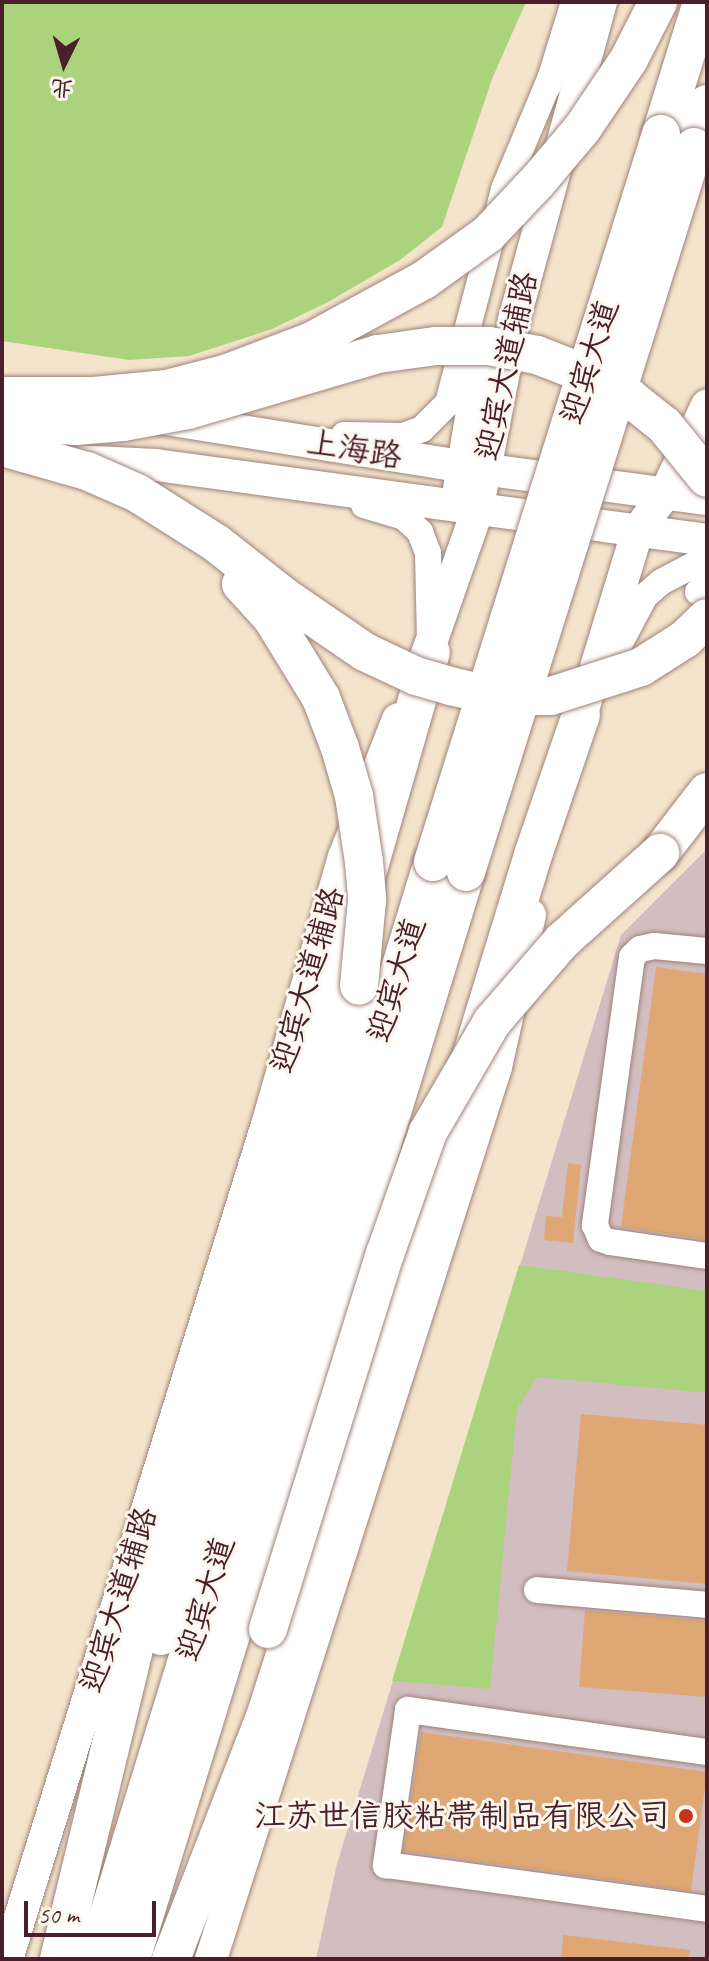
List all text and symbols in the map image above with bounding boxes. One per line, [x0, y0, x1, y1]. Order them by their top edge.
north arrow [24, 24, 104, 104]
text: 北 [50, 73, 74, 103]
street label: 迎宾大道辅路 [468, 268, 546, 464]
street label: 迎宾大道 [553, 295, 627, 429]
street label: 上海路 [304, 424, 404, 476]
street label: 迎宾大道辅路 [263, 882, 353, 1078]
street label: 迎宾大道 [360, 913, 434, 1047]
street label: 迎宾大道辅路 [73, 1503, 165, 1697]
street label: 迎宾大道 [169, 1532, 243, 1666]
place label: 江苏世信胶粘带制品有限公司 [254, 1797, 670, 1835]
marker: 江苏世信胶粘带制品有限公司 [677, 1807, 695, 1825]
scale bar [28, 1885, 160, 1935]
text: 50 m [38, 1900, 79, 1930]

